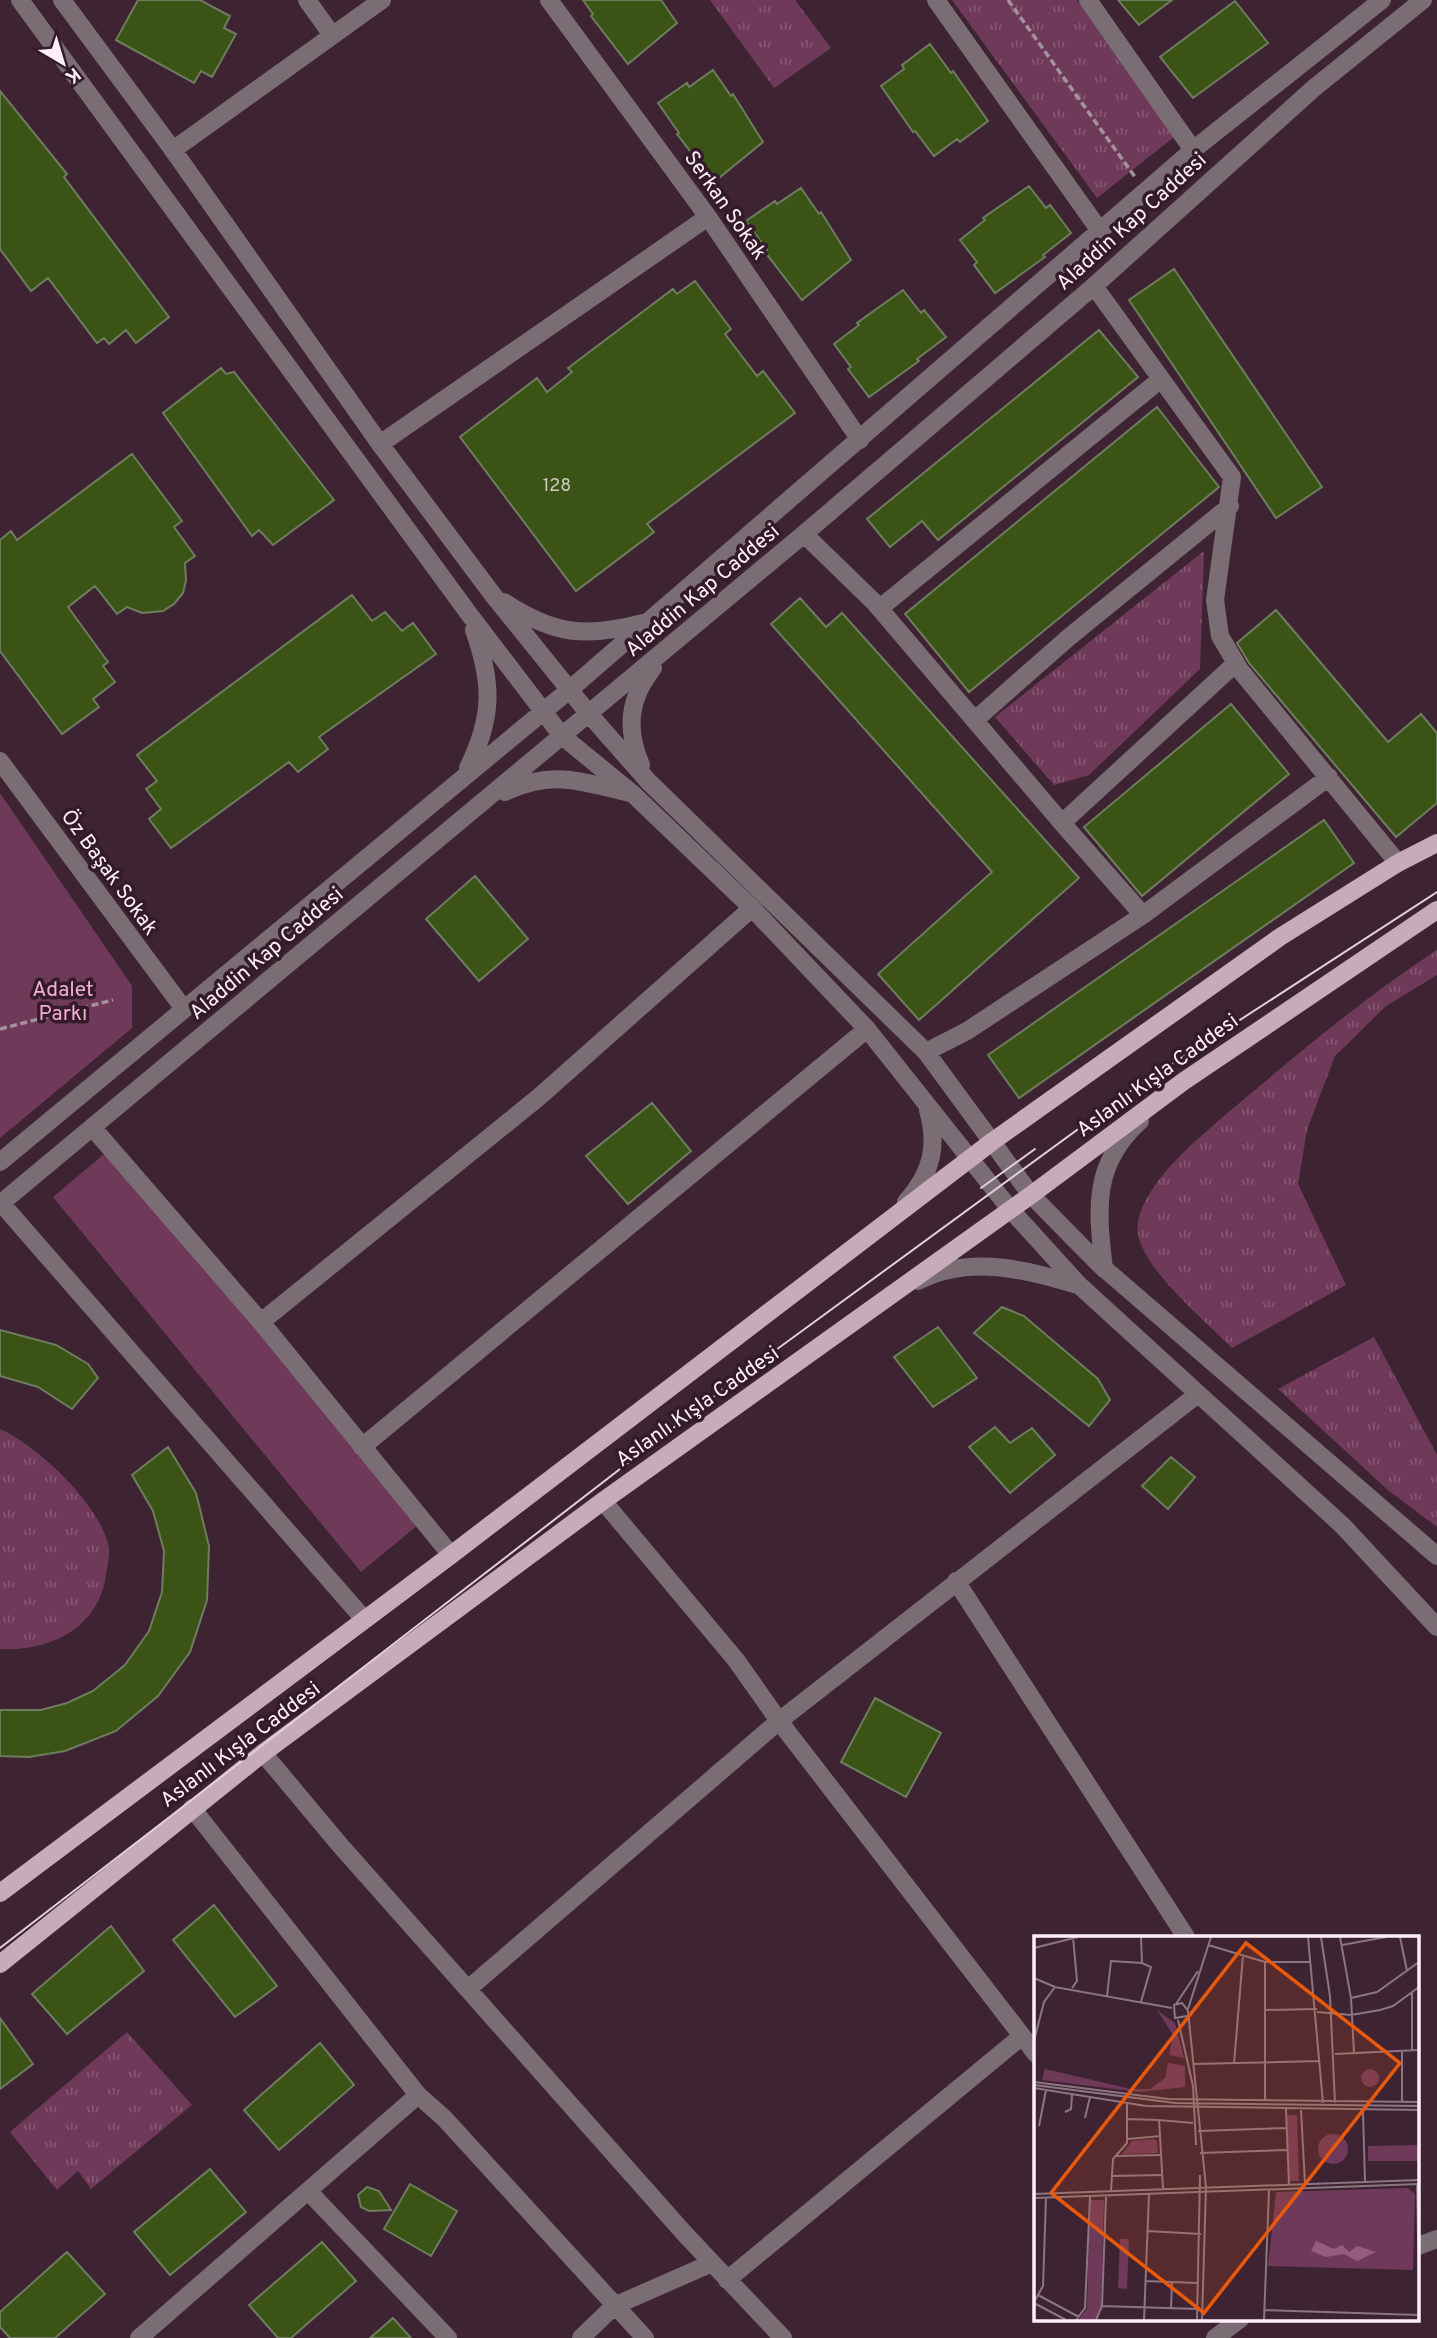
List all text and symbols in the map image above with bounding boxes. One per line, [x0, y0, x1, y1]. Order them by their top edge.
north arrow [28, 28, 98, 98]
text: K [60, 61, 85, 88]
street label: Serkan Sokak [677, 146, 772, 266]
street label: Aladdin Kap Caddesi [1051, 147, 1213, 297]
house number: 128 [543, 475, 571, 498]
street label: Aladdin Kap Caddesi [620, 519, 786, 664]
street label: Öz Başak Sokak [54, 805, 164, 941]
street label: Aladdin Kap Caddesi [184, 882, 350, 1027]
park label: Adalet Parkı [32, 977, 94, 1028]
street label: Aslanlı Kışla Caddesi [1072, 1008, 1244, 1144]
street label: Aslanlı Kışla Caddesi [611, 1341, 785, 1474]
street label: Aslanlı Kışla Caddesi [155, 1676, 326, 1814]
inset map [1034, 1936, 1420, 2320]

